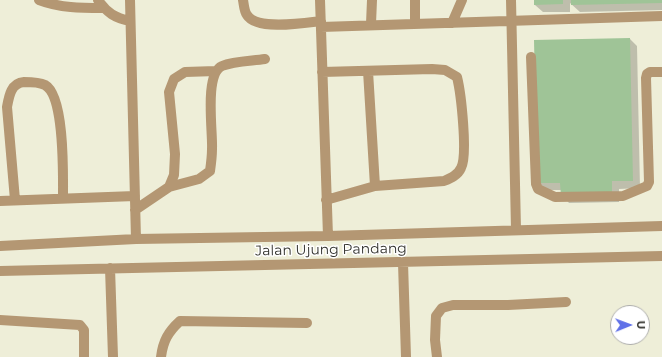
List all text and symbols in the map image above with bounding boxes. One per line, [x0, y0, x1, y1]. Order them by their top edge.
street label: Jalan Ujung Pandang [255, 240, 407, 260]
north arrow [610, 305, 650, 345]
text: U [634, 320, 648, 329]

